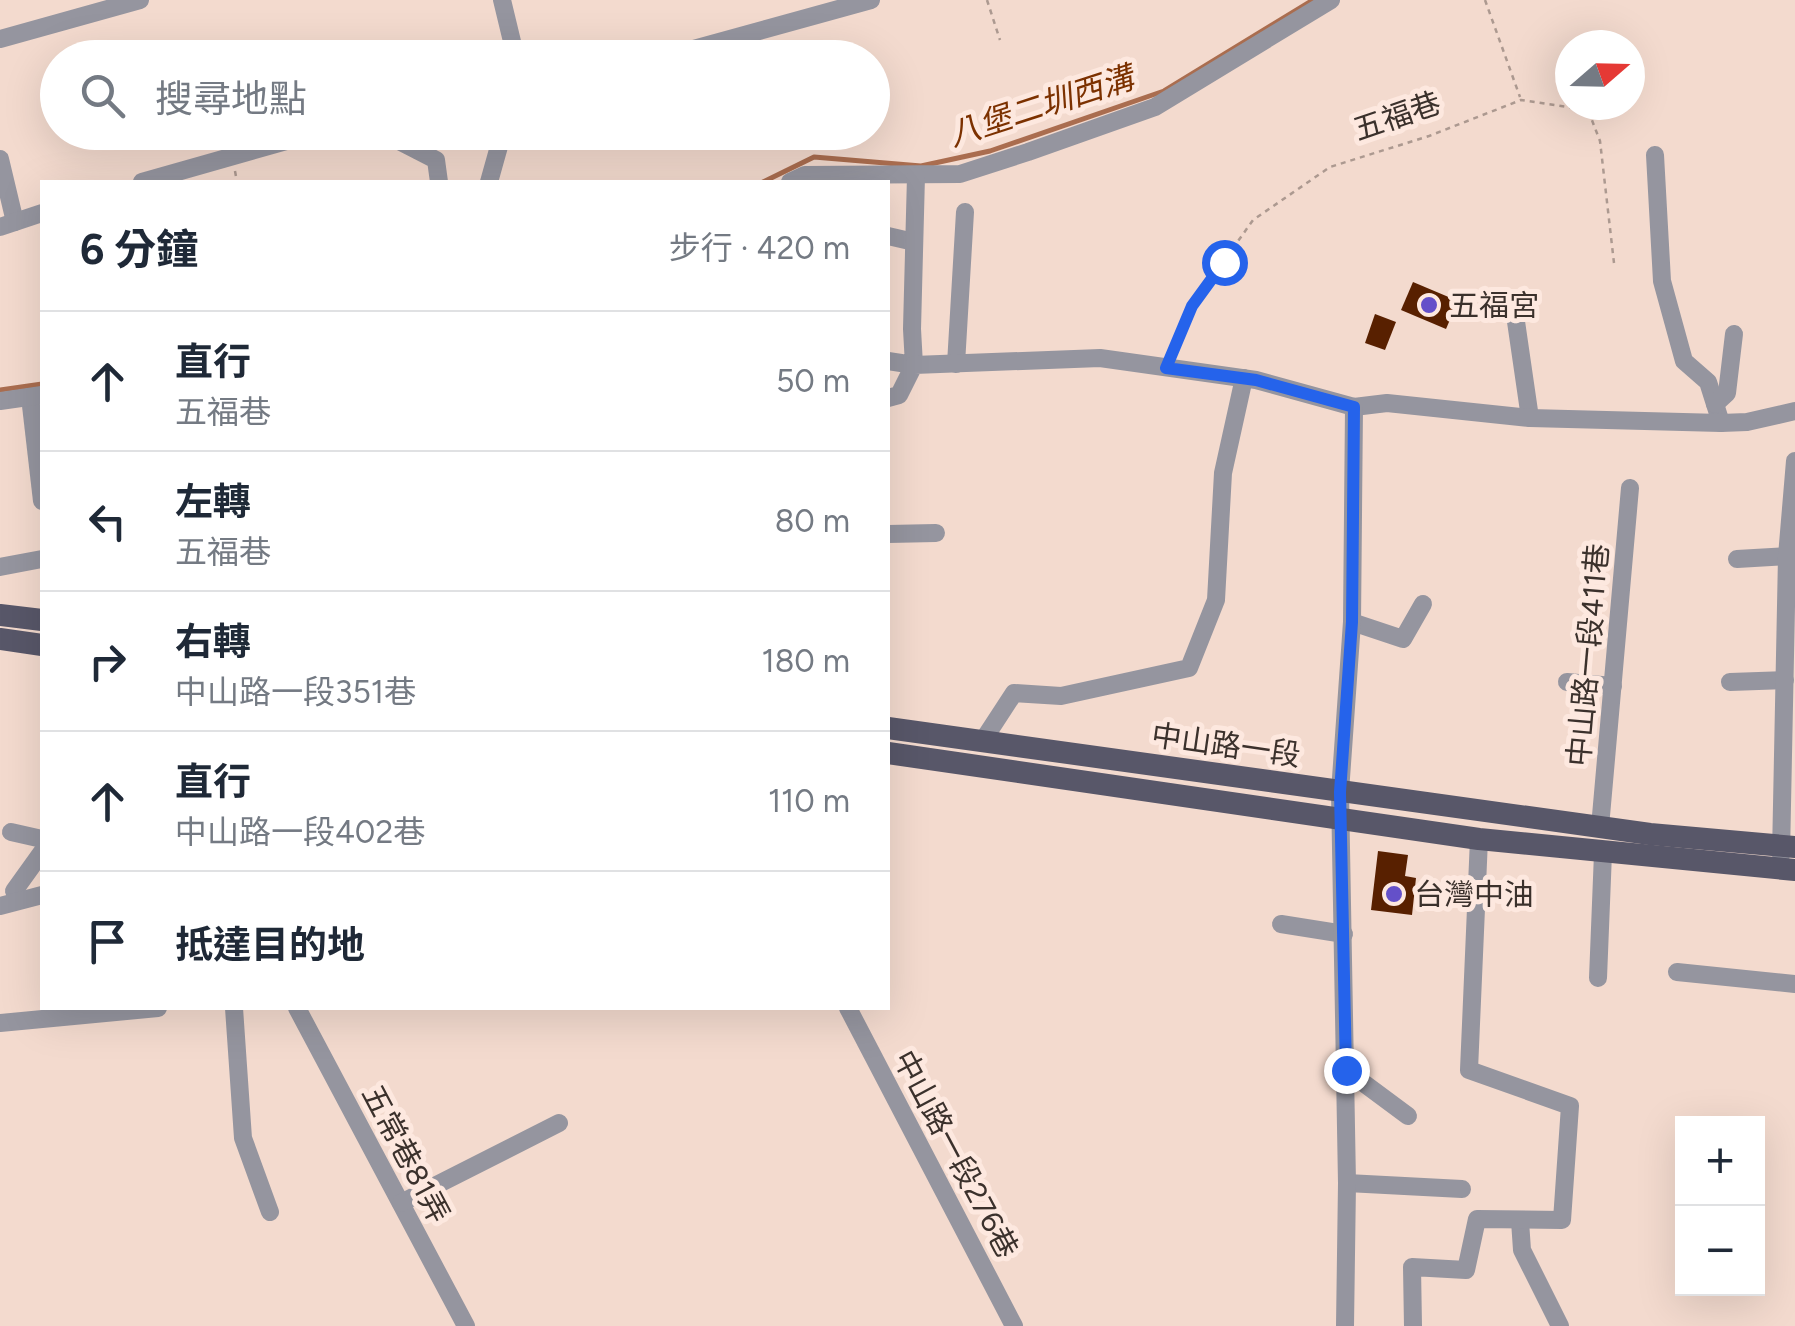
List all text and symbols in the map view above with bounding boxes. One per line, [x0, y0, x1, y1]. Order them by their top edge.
north arrow [1555, 30, 1645, 120]
search box [40, 40, 890, 150]
water label: 八堡二圳西溝 [944, 57, 1142, 154]
icon: search [75, 68, 130, 123]
text: 搜尋地點 [155, 76, 307, 122]
street label: 五福巷 [1348, 84, 1446, 148]
text: 6 分鐘 [80, 224, 198, 275]
text: 步行 · 420 m [669, 229, 850, 267]
route start [1202, 240, 1248, 286]
place label: 五福宮 [1449, 287, 1539, 324]
marker: 五福宮 [1418, 294, 1440, 316]
text: 直行 [175, 339, 251, 385]
icon: ahead [80, 354, 135, 409]
text: 50 m [776, 362, 850, 400]
text: 五福巷 [175, 393, 271, 431]
text: 左轉 [175, 479, 251, 525]
icon: left [80, 494, 135, 549]
text: 80 m [775, 502, 850, 540]
text: 五福巷 [175, 533, 271, 571]
street label: 中山路一段411巷 [1560, 542, 1616, 768]
text: 右轉 [175, 619, 251, 665]
icon: right [80, 634, 135, 689]
text: 180 m [761, 642, 850, 680]
text: 中山路一段351巷 [175, 673, 416, 711]
street label: 中山路一段 [1149, 716, 1303, 774]
text: 直行 [175, 759, 251, 805]
icon: ahead [80, 774, 135, 829]
text: 110 m [768, 782, 850, 820]
text: 中山路一段402巷 [175, 813, 425, 851]
place label: 台灣中油 [1414, 876, 1534, 913]
marker: 台灣中油 [1383, 883, 1405, 905]
icon: arrive [80, 914, 135, 969]
text: 抵達目的地 [175, 922, 365, 968]
street label: 中山路一段276巷 [886, 1044, 1026, 1264]
route end [1324, 1048, 1370, 1094]
street label: 五常巷81弄 [354, 1079, 458, 1229]
map controls [1675, 1116, 1765, 1296]
button: + [1675, 1116, 1765, 1206]
button: − [1675, 1206, 1765, 1296]

